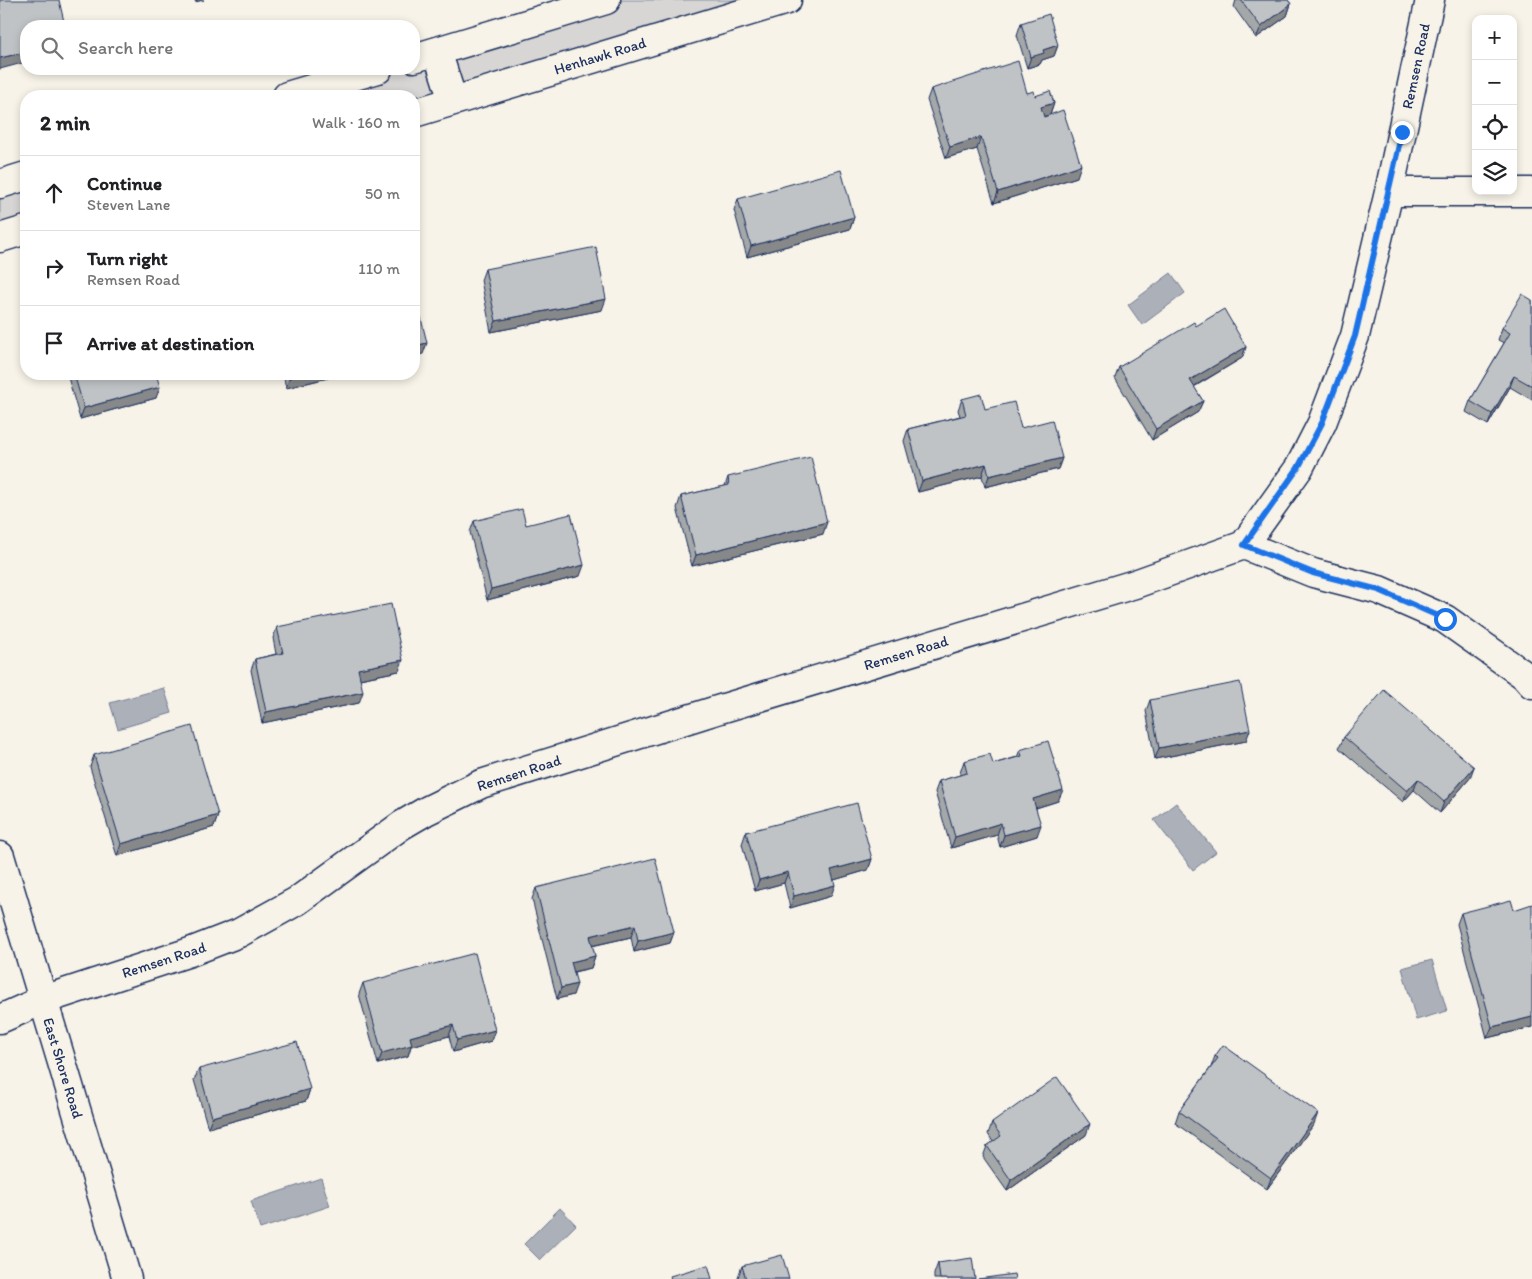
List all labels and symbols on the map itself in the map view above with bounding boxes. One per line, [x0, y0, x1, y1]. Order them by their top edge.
street label: Remsen Road [1398, 21, 1434, 111]
street label: Henhawk Road [552, 34, 648, 78]
route end [1391, 121, 1414, 144]
route start [1434, 608, 1457, 631]
street label: Remsen Road [862, 631, 951, 674]
street label: Remsen Road [475, 751, 564, 795]
street label: Remsen Road [120, 938, 209, 982]
street label: East Shore Road [39, 1015, 87, 1121]

